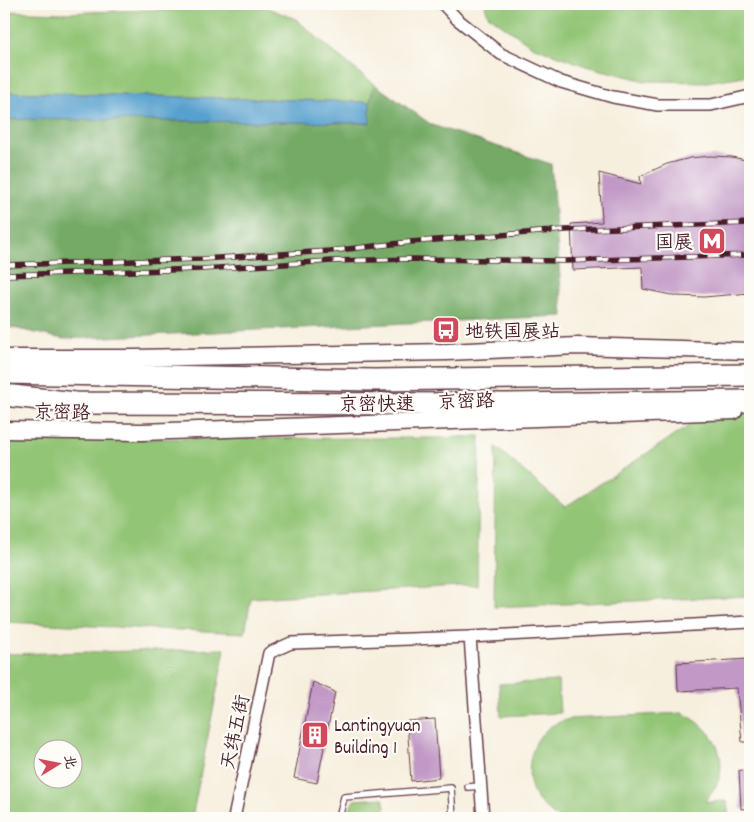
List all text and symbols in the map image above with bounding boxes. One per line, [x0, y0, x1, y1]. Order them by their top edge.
metro station icon: 国展 [697, 226, 727, 256]
place label: 国展 [655, 231, 693, 258]
bus stop icon: 地铁国展站 [431, 315, 461, 345]
place label: 地铁国展站 [465, 320, 560, 347]
street label: 京密路 [437, 389, 495, 418]
street label: 京密快速 [339, 393, 415, 420]
street label: 京密路 [33, 401, 91, 428]
street label: 天纬五街 [216, 693, 259, 773]
place label: Lantingyuan Building 1 [334, 714, 421, 763]
building icon: Lantingyuan Building 1 [300, 720, 330, 750]
north arrow [32, 740, 82, 790]
text: 北 [58, 753, 80, 771]

